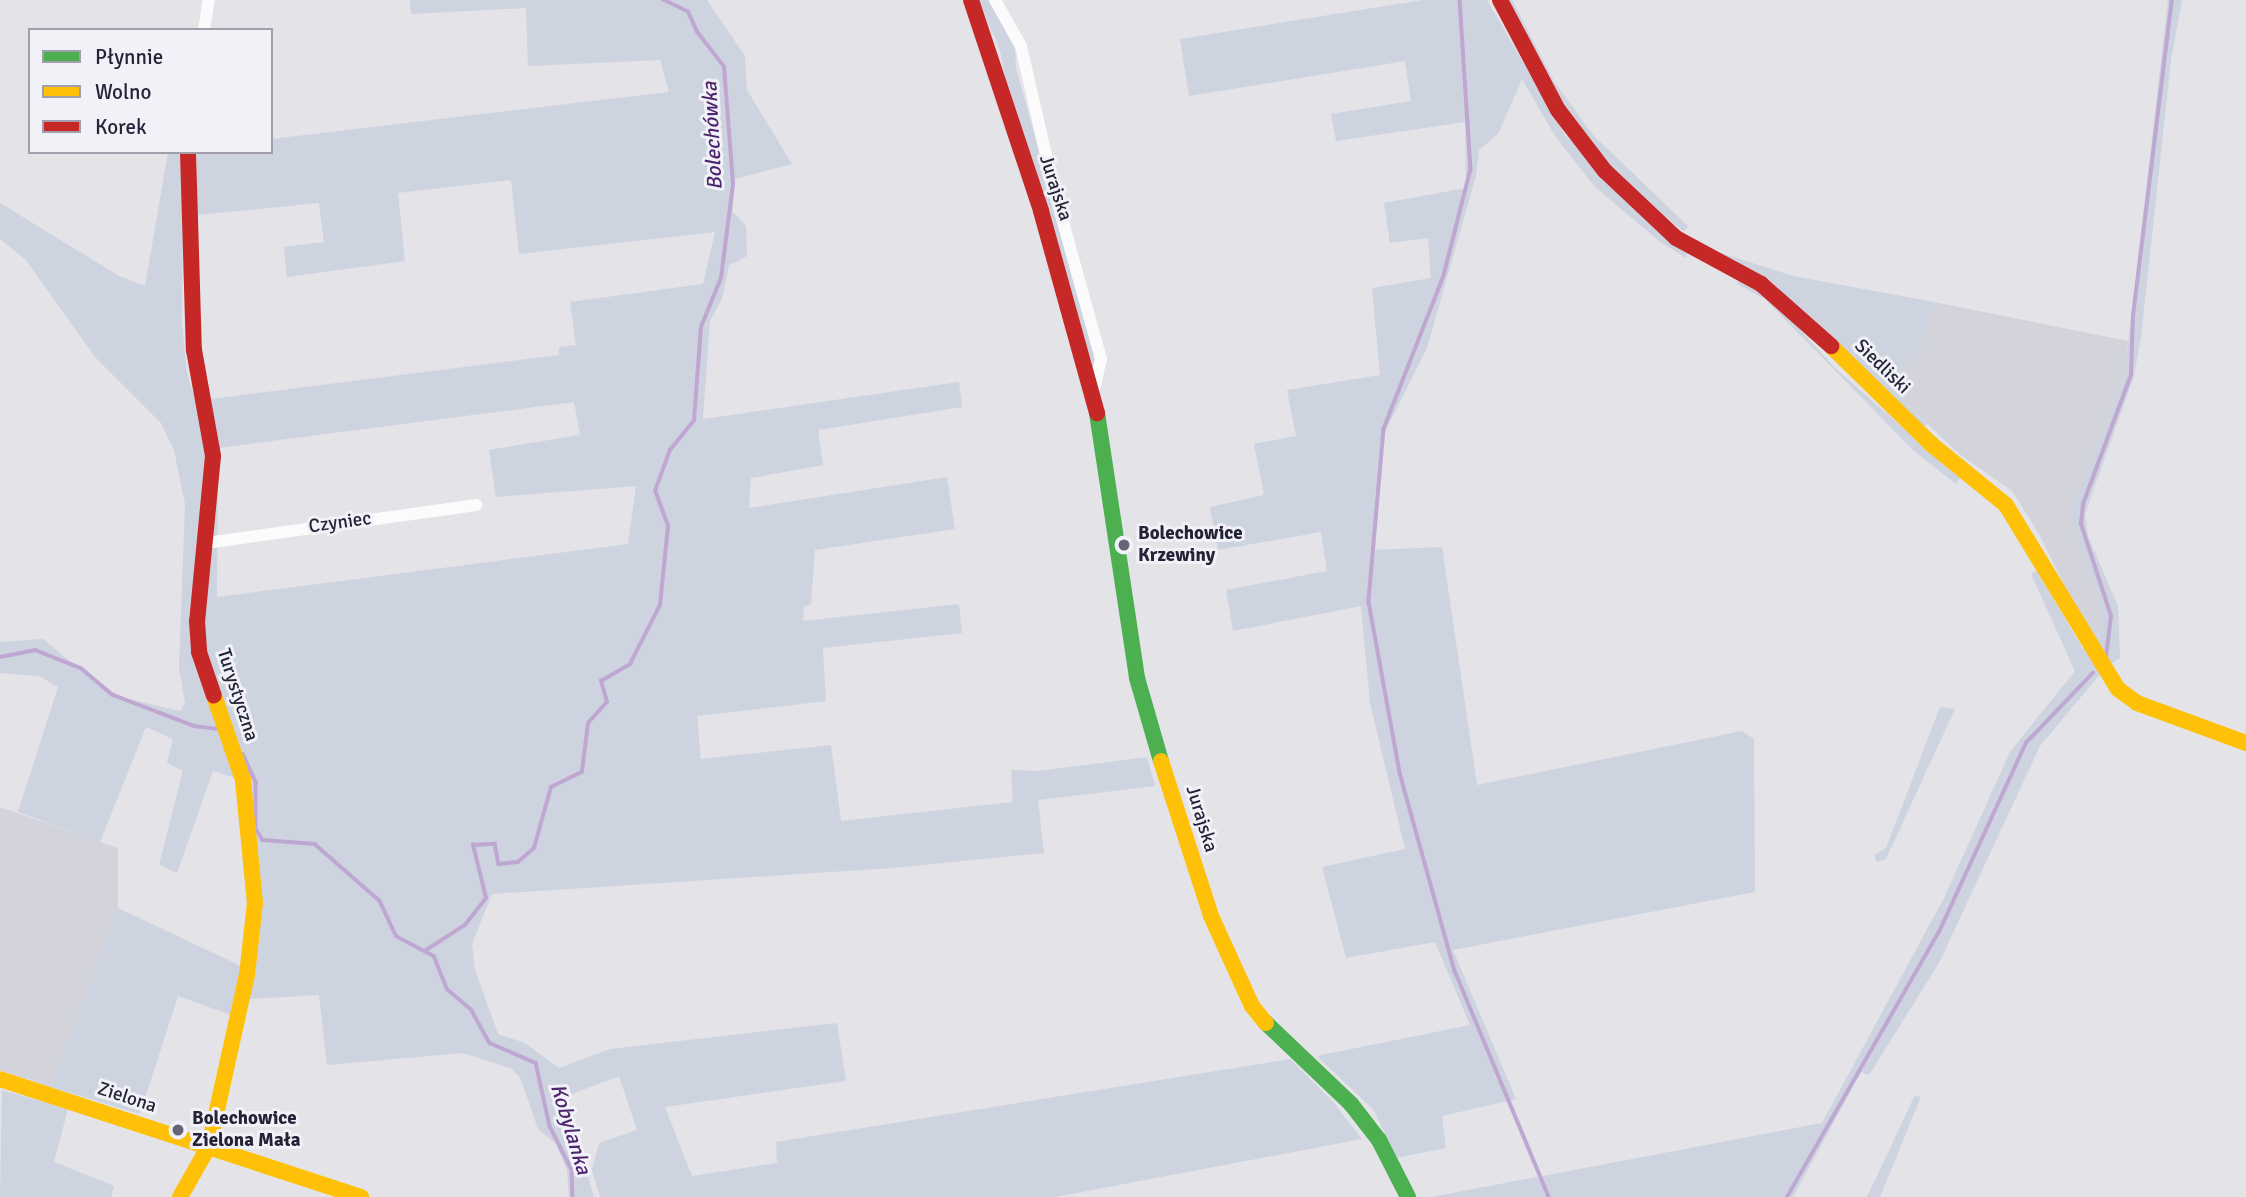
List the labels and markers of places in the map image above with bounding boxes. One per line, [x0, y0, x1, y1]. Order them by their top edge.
place label: Bolechowice Krzewiny [1138, 523, 1243, 567]
marker: Bolechowice Krzewiny [1116, 537, 1132, 553]
place label: Bolechowice Zielona Mała [192, 1108, 300, 1152]
marker: Bolechowice Zielona Mała [170, 1122, 186, 1138]

